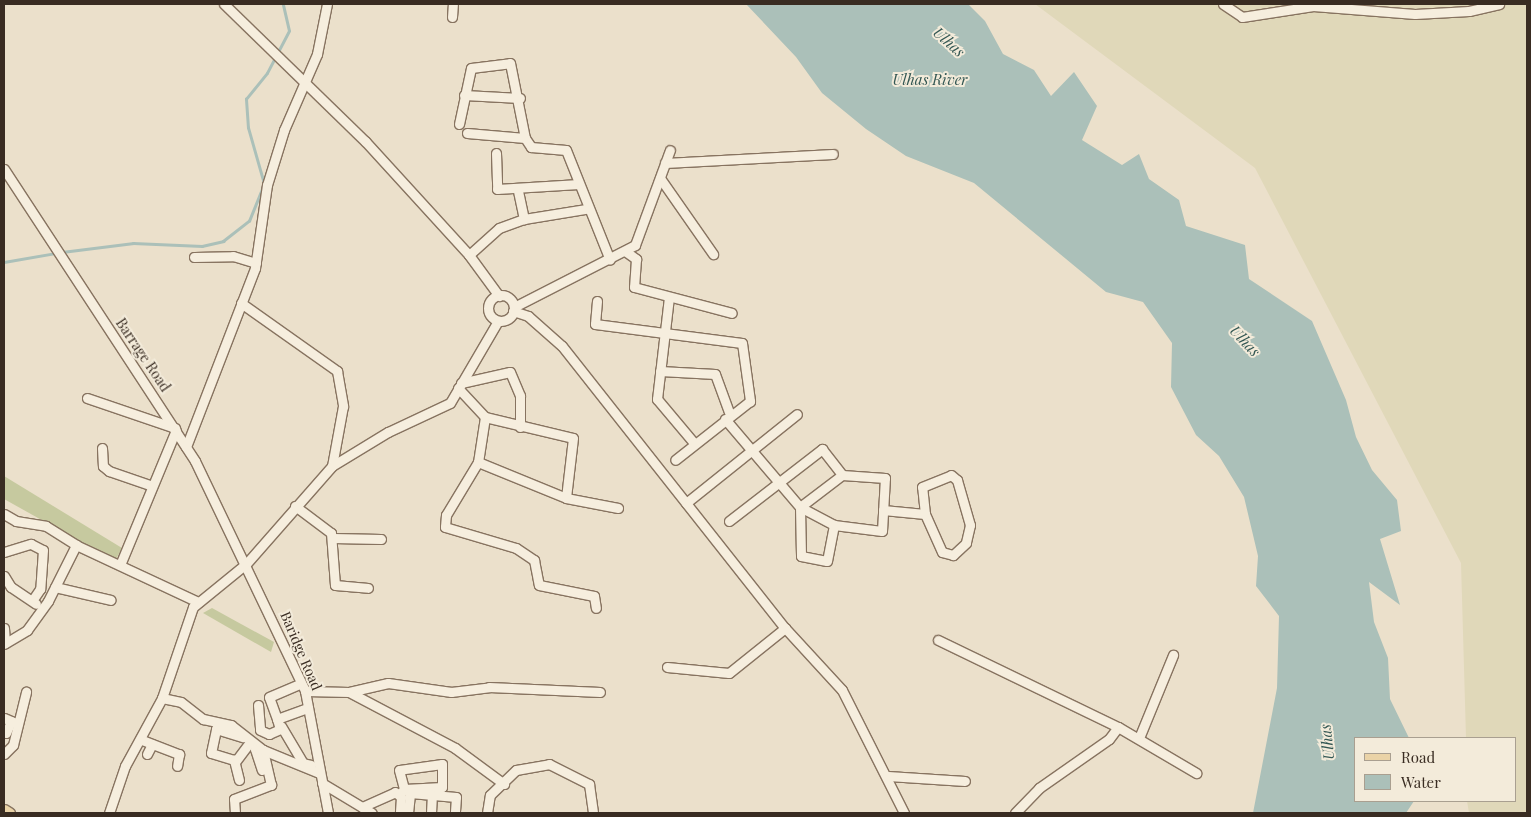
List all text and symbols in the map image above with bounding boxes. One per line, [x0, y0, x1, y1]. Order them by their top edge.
water label: Ulhas [930, 23, 968, 61]
water label: Ulhas River [893, 71, 967, 89]
street label: Barrage Road [112, 315, 174, 395]
water label: Ulhas [1226, 322, 1264, 360]
street label: Baridge Road [277, 609, 325, 693]
water label: Ulhas [1316, 723, 1338, 761]
legend [1354, 737, 1516, 802]
text: Road [1401, 747, 1435, 767]
text: Water [1401, 772, 1441, 792]

